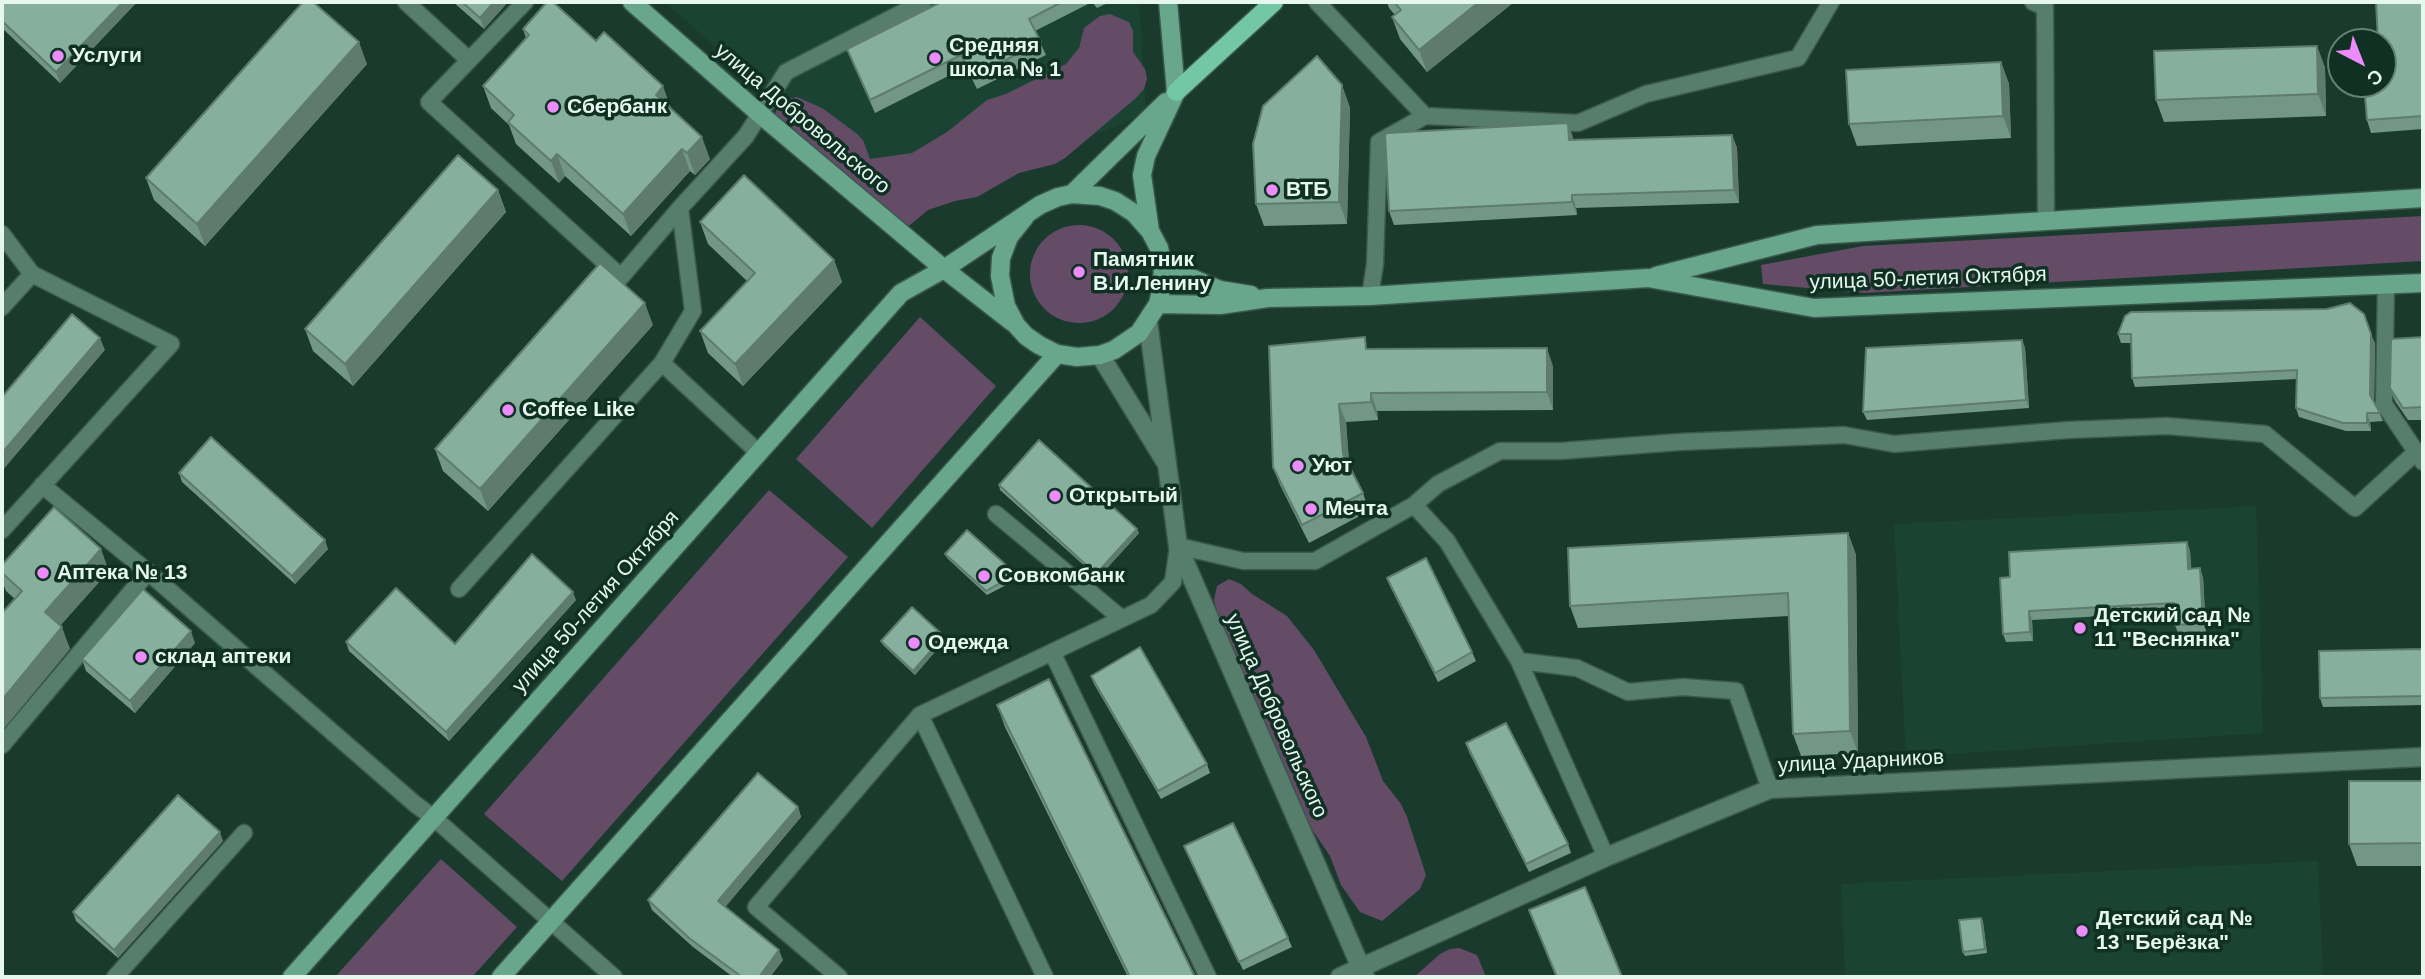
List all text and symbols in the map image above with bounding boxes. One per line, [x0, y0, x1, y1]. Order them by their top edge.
north arrow [2327, 28, 2397, 98]
place label: Средняя школа № 1 [949, 33, 1061, 83]
street label: улица Добровольского [709, 38, 895, 200]
place label: Услуги [72, 43, 142, 69]
marker: Услуги [50, 48, 66, 64]
marker: Средняя школа № 1 [927, 50, 943, 66]
text: С [2363, 65, 2387, 90]
place label: Сбербанк [567, 94, 667, 120]
marker: Сбербанк [545, 99, 561, 115]
place label: ВТБ [1286, 177, 1328, 203]
marker: ВТБ [1264, 182, 1280, 198]
place label: Памятник В.И.Ленину [1093, 247, 1211, 297]
street label: улица 50-летия Октября [1809, 262, 2047, 296]
marker: Памятник В.И.Ленину [1071, 264, 1087, 280]
place label: Coffee Like [522, 397, 635, 423]
marker: Coffee Like [500, 402, 516, 418]
place label: Уют [1312, 453, 1352, 479]
marker: Уют [1290, 458, 1306, 474]
place label: Открытый [1069, 483, 1178, 509]
marker: Открытый [1047, 488, 1063, 504]
place label: Мечта [1325, 496, 1388, 522]
marker: Мечта [1303, 501, 1319, 517]
street label: улица 50-летия Октября [507, 505, 685, 699]
place label: Аптека № 13 [57, 560, 187, 586]
place label: Совкомбанк [998, 563, 1125, 589]
marker: Аптека № 13 [35, 565, 51, 581]
marker: Совкомбанк [976, 568, 992, 584]
place label: Детский сад № 11 "Веснянка" [2094, 603, 2251, 653]
street label: улица Добровольского [1220, 610, 1332, 822]
marker: Детский сад № 11 "Веснянка" [2072, 620, 2088, 636]
place label: Одежда [928, 630, 1008, 656]
marker: Одежда [906, 635, 922, 651]
place label: склад аптеки [155, 644, 291, 670]
marker: склад аптеки [133, 649, 149, 665]
street label: улица Ударников [1777, 745, 1945, 779]
place label: Детский сад № 13 "Берёзка" [2096, 906, 2253, 956]
marker: Детский сад № 13 "Берёзка" [2074, 923, 2090, 939]

